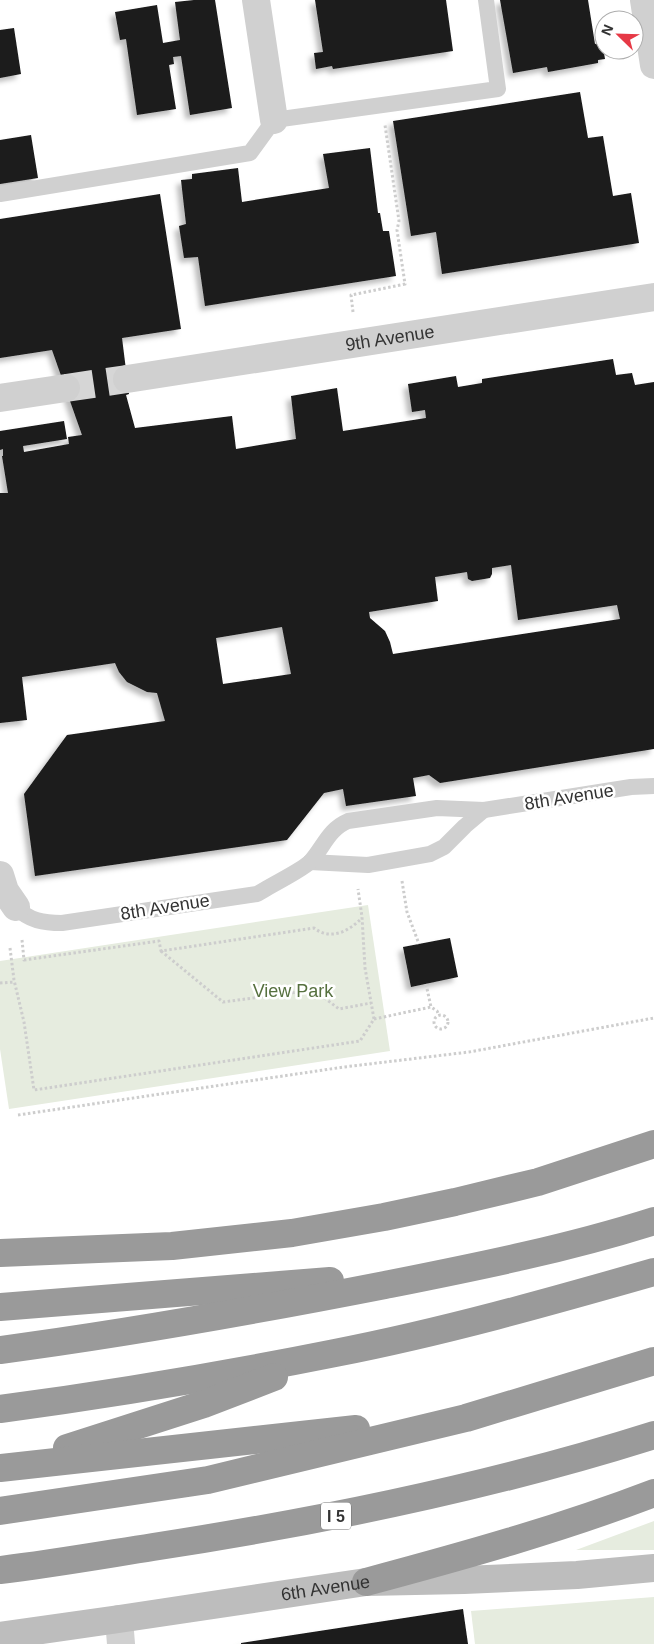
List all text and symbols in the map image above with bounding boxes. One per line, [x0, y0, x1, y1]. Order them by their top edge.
north arrow [594, 10, 644, 60]
text: N [598, 22, 616, 38]
street label: 9th Avenue [344, 321, 436, 355]
street label: 8th Avenue [523, 780, 615, 814]
street label: 8th Avenue [119, 890, 211, 924]
park label: View Park [253, 981, 334, 1001]
road number: I 5 [321, 1502, 351, 1530]
street label: 6th Avenue [280, 1572, 371, 1605]

